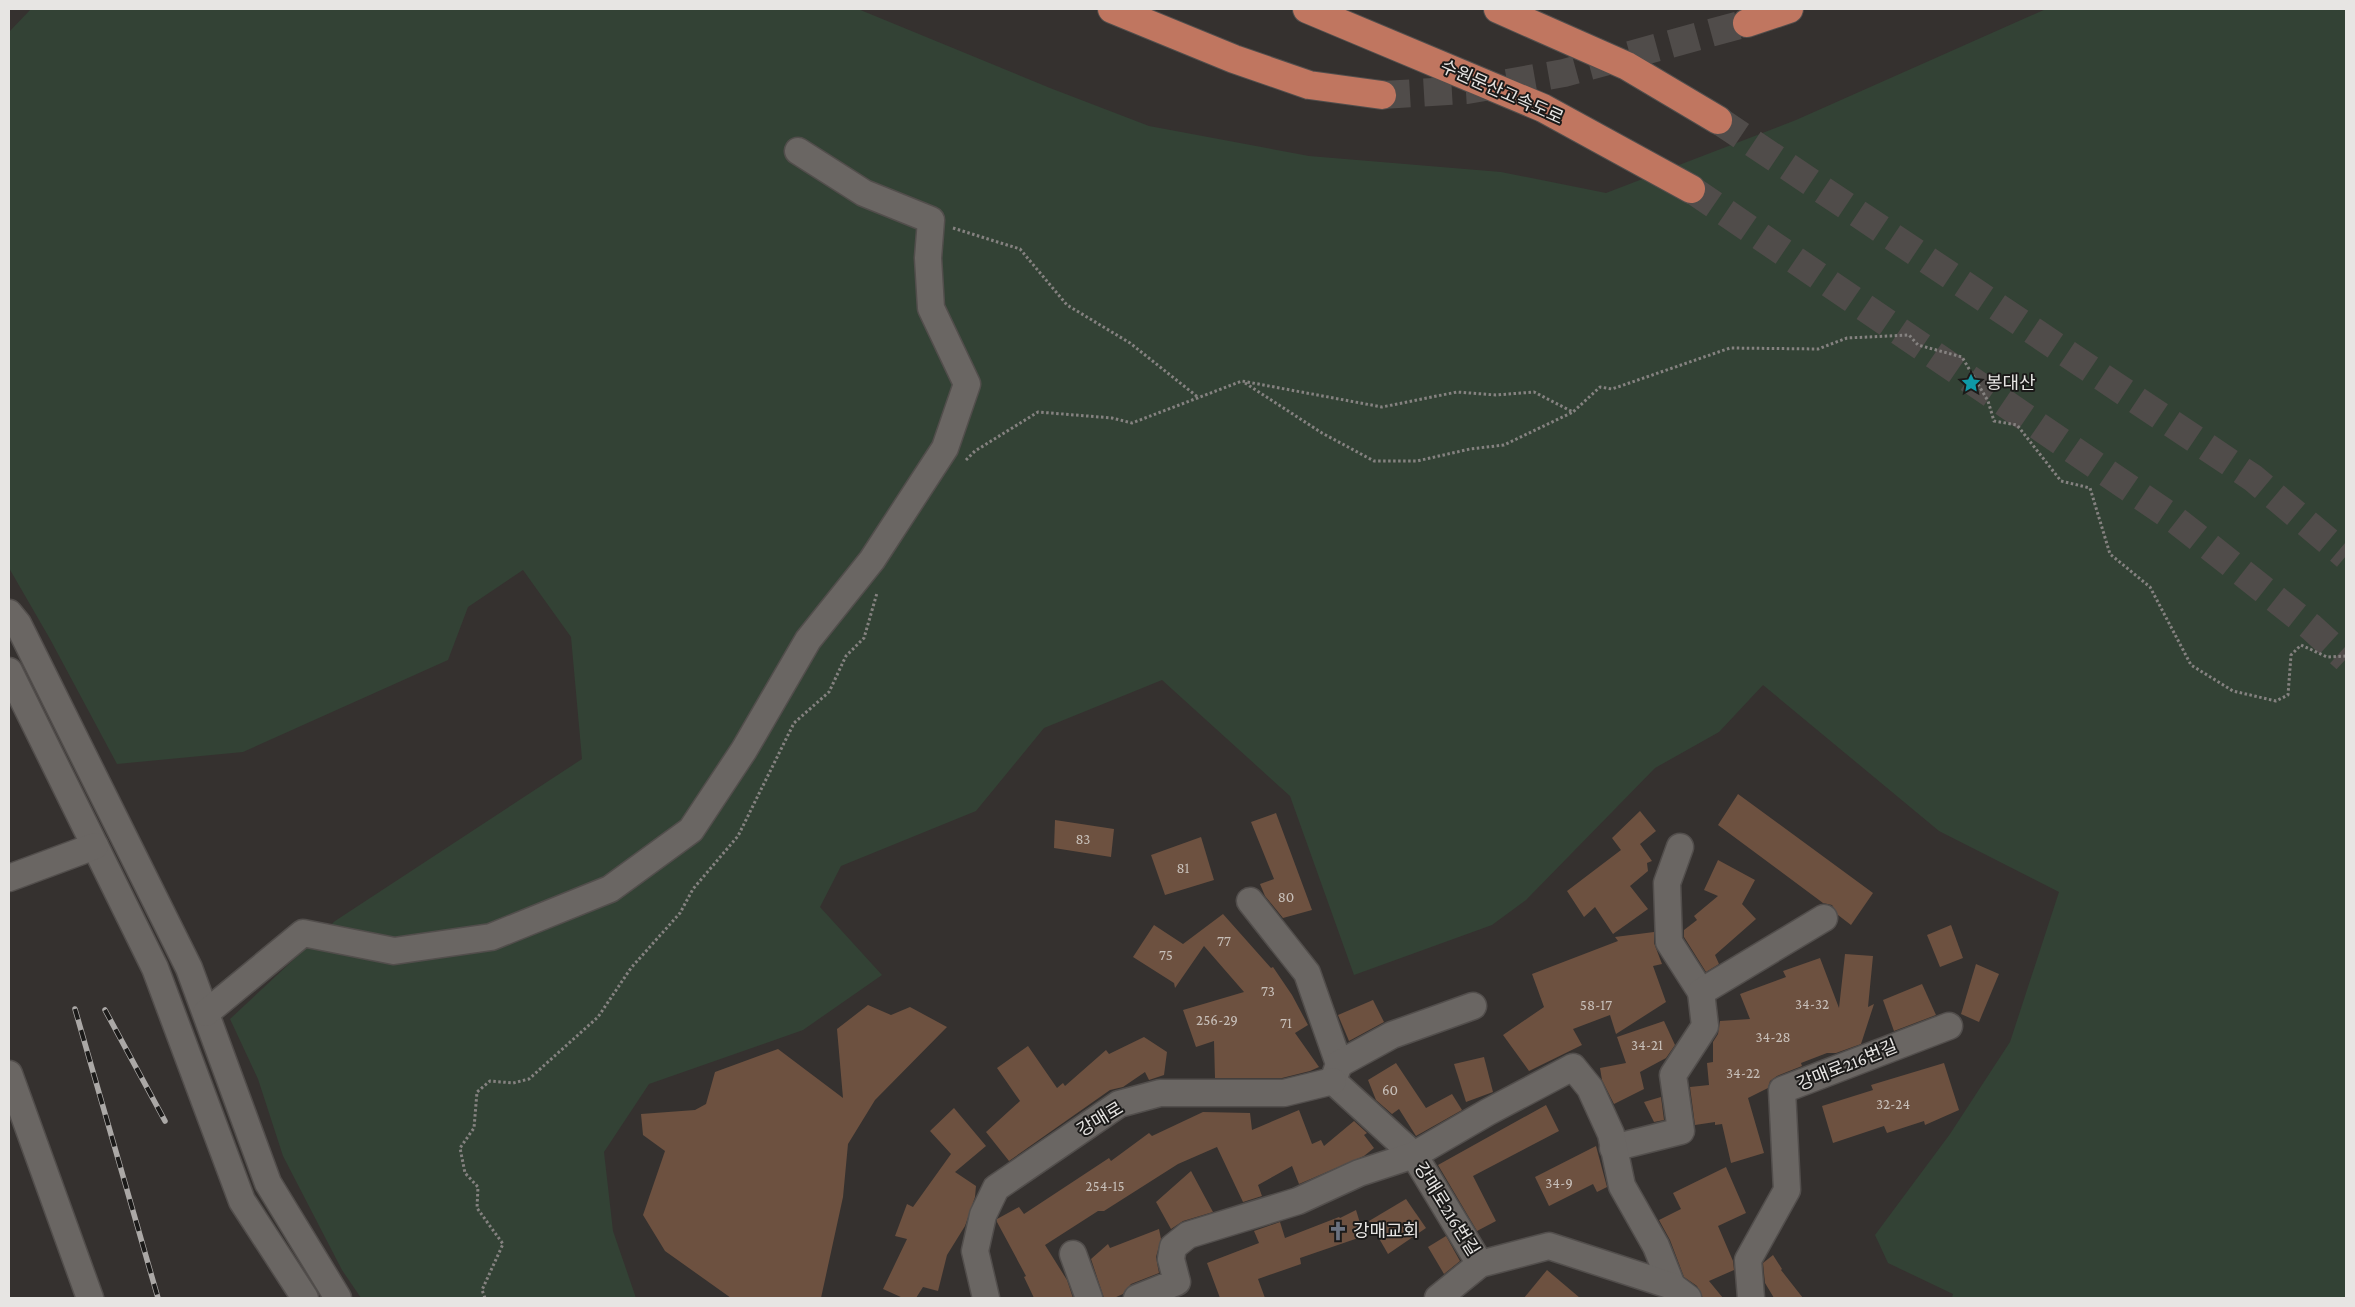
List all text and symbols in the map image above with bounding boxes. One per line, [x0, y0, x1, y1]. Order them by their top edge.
street label: 수원문산고속도로 [1437, 56, 1567, 128]
place icon: 봉대산 [1960, 372, 1982, 394]
place label: 봉대산 [1986, 373, 2036, 393]
house number: 83 [1076, 831, 1090, 847]
house number: 81 [1176, 860, 1190, 876]
house number: 80 [1278, 889, 1294, 905]
house number: 77 [1217, 933, 1231, 949]
house number: 75 [1159, 947, 1173, 963]
house number: 73 [1261, 983, 1275, 999]
house number: 34-32 [1795, 996, 1829, 1012]
house number: 58-17 [1580, 997, 1612, 1013]
house number: 256-29 [1196, 1012, 1238, 1028]
house number: 71 [1280, 1015, 1292, 1031]
house number: 34-28 [1755, 1029, 1791, 1045]
street label: 강매로216번길 [1794, 1036, 1900, 1094]
house number: 34-21 [1631, 1037, 1663, 1053]
house number: 34-22 [1726, 1065, 1760, 1081]
house number: 60 [1382, 1082, 1398, 1098]
house number: 32-24 [1876, 1096, 1910, 1112]
street label: 강매로 [1074, 1098, 1126, 1140]
street label: 강매로216번길 [1410, 1159, 1484, 1259]
house number: 34-9 [1545, 1175, 1573, 1191]
house number: 254-15 [1085, 1178, 1125, 1194]
church icon: 강매교회 [1327, 1220, 1349, 1242]
place label: 강매교회 [1353, 1221, 1419, 1241]

